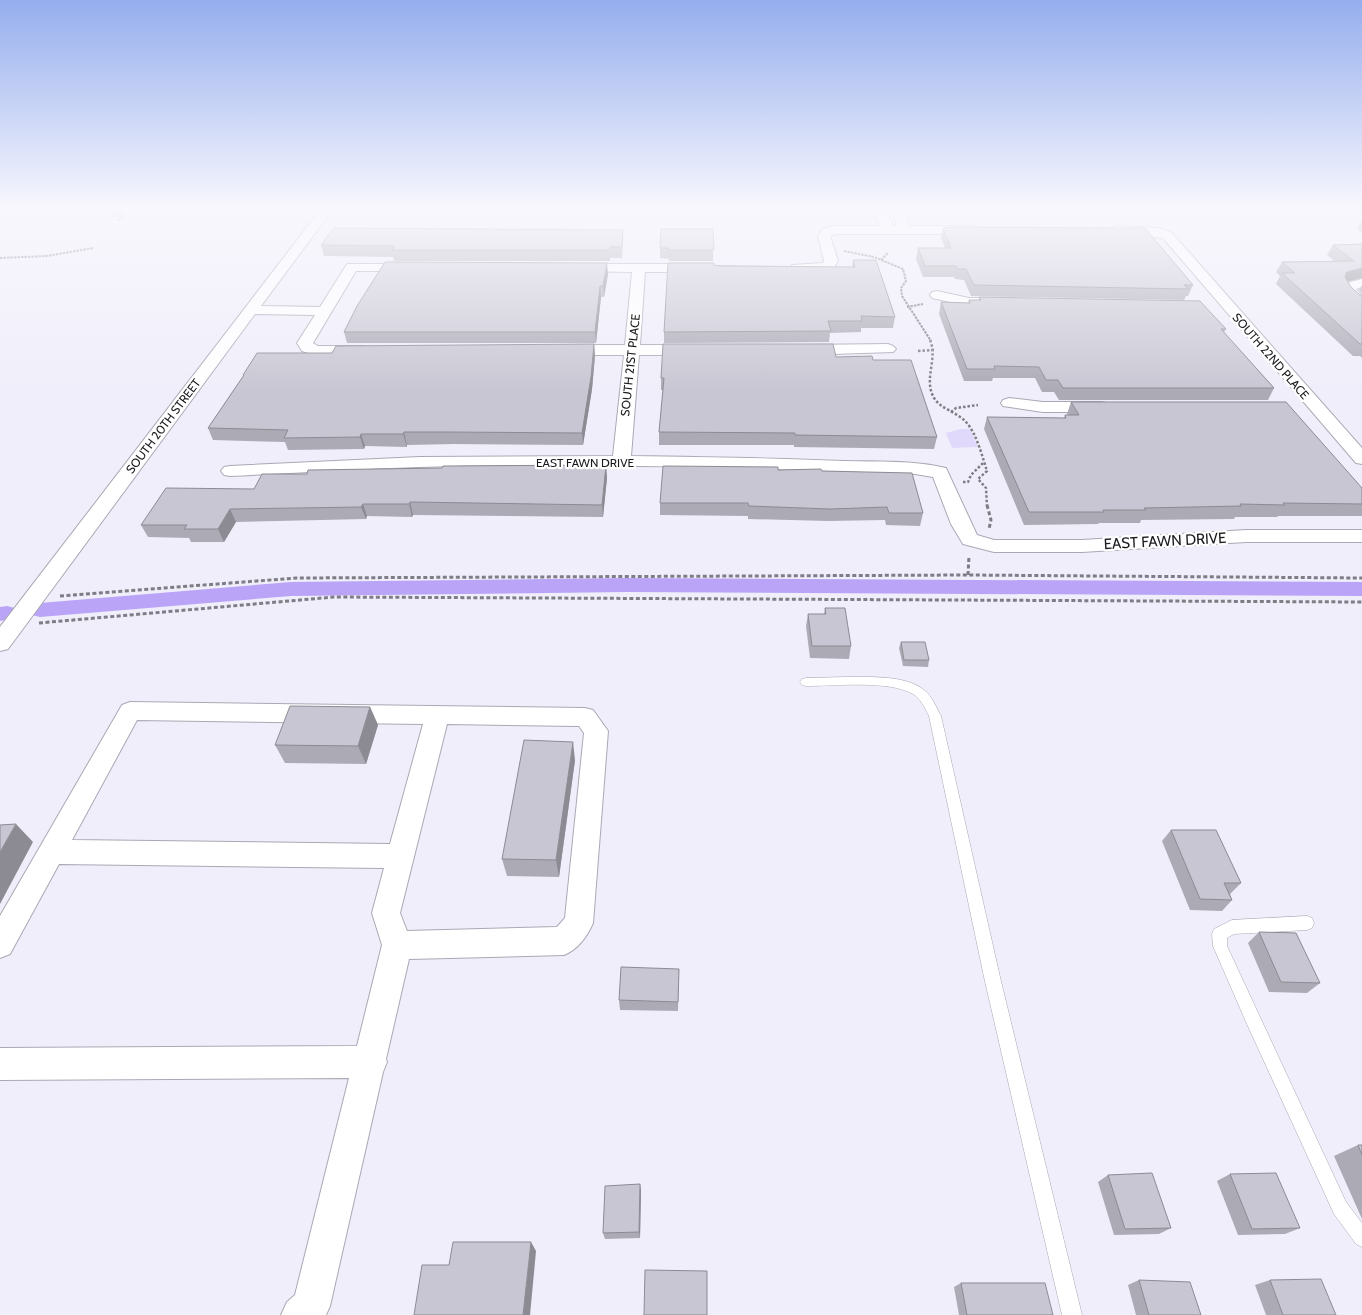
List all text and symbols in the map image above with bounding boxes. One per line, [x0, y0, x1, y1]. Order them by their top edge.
street label: SOUTH 22ND PLACE [1230, 310, 1313, 402]
street label: SOUTH 21ST PLACE [617, 313, 643, 417]
street label: SOUTH 20TH STREET [122, 375, 204, 476]
street label: EAST FAWN DRIVE [536, 455, 634, 470]
street label: EAST FAWN DRIVE [1103, 529, 1227, 553]

